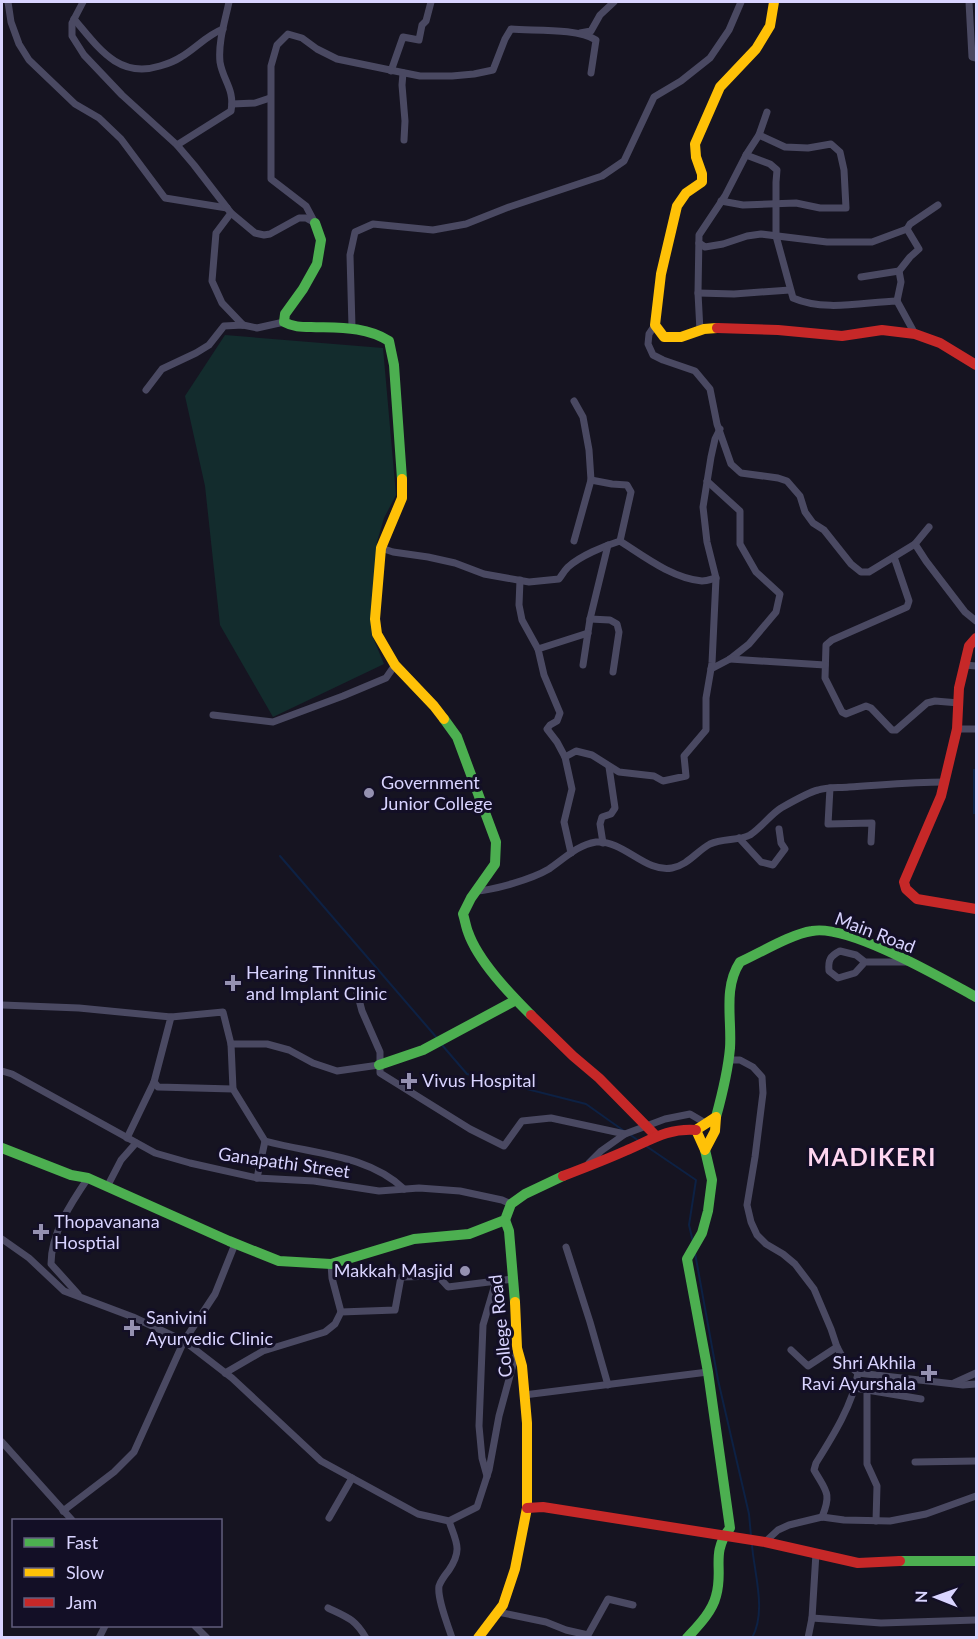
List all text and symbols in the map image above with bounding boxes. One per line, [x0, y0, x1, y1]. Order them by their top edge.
place label: Government Junior College [381, 771, 493, 814]
marker: Government Junior College [362, 786, 376, 800]
street label: Main Road [832, 907, 919, 957]
place label: Hearing Tinnitus and Implant Clinic [246, 961, 388, 1004]
marker: Hearing Tinnitus and Implant Clinic [224, 974, 242, 992]
place label: Vivus Hospital [422, 1069, 536, 1091]
marker: Vivus Hospital [400, 1072, 418, 1090]
street label: Ganapathi Street [217, 1142, 352, 1182]
district label: MADIKERI [807, 1142, 937, 1171]
place label: Thopavanana Hosptial [54, 1210, 160, 1253]
marker: Thopavanana Hosptial [32, 1223, 50, 1241]
place label: Makkah Masjid [334, 1259, 453, 1281]
marker: Makkah Masjid [458, 1264, 472, 1278]
street label: College Road [484, 1274, 516, 1379]
place label: Sanivini Ayurvedic Clinic [146, 1306, 273, 1349]
marker: Sanivini Ayurvedic Clinic [123, 1319, 141, 1337]
place label: Shri Akhila Ravi Ayurshala [801, 1351, 916, 1394]
marker: Shri Akhila Ravi Ayurshala [920, 1364, 938, 1382]
legend [12, 1519, 222, 1627]
text: Fast [66, 1531, 99, 1553]
text: Slow [66, 1561, 104, 1583]
north arrow [906, 1567, 966, 1627]
text: N [911, 1590, 930, 1603]
text: Jam [66, 1591, 97, 1613]

